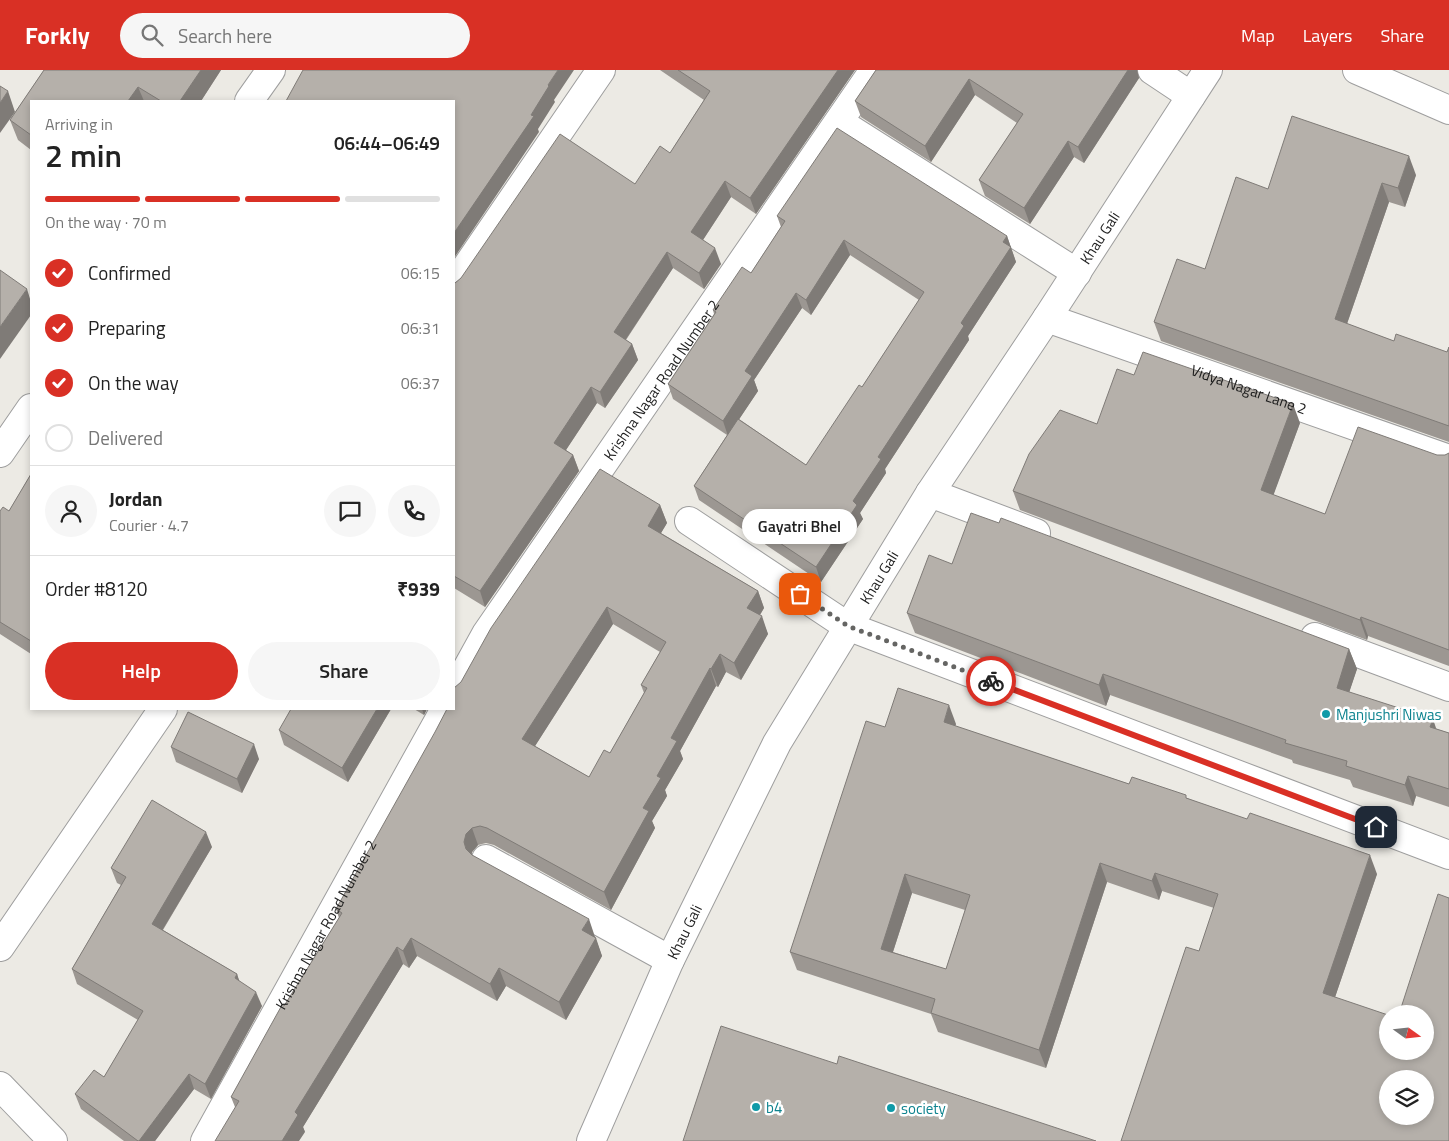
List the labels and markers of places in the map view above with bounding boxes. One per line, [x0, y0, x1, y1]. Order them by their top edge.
callout: Gayatri Bhel [742, 509, 858, 544]
pin [779, 573, 821, 615]
place label: Manjushri Niwas [1336, 703, 1442, 726]
marker: Manjushri Niwas [1320, 708, 1332, 720]
pin [1355, 806, 1397, 848]
place label: b4 [766, 1096, 782, 1119]
place label: society [901, 1097, 946, 1120]
marker: b4 [750, 1101, 762, 1113]
marker: society [885, 1102, 897, 1114]

